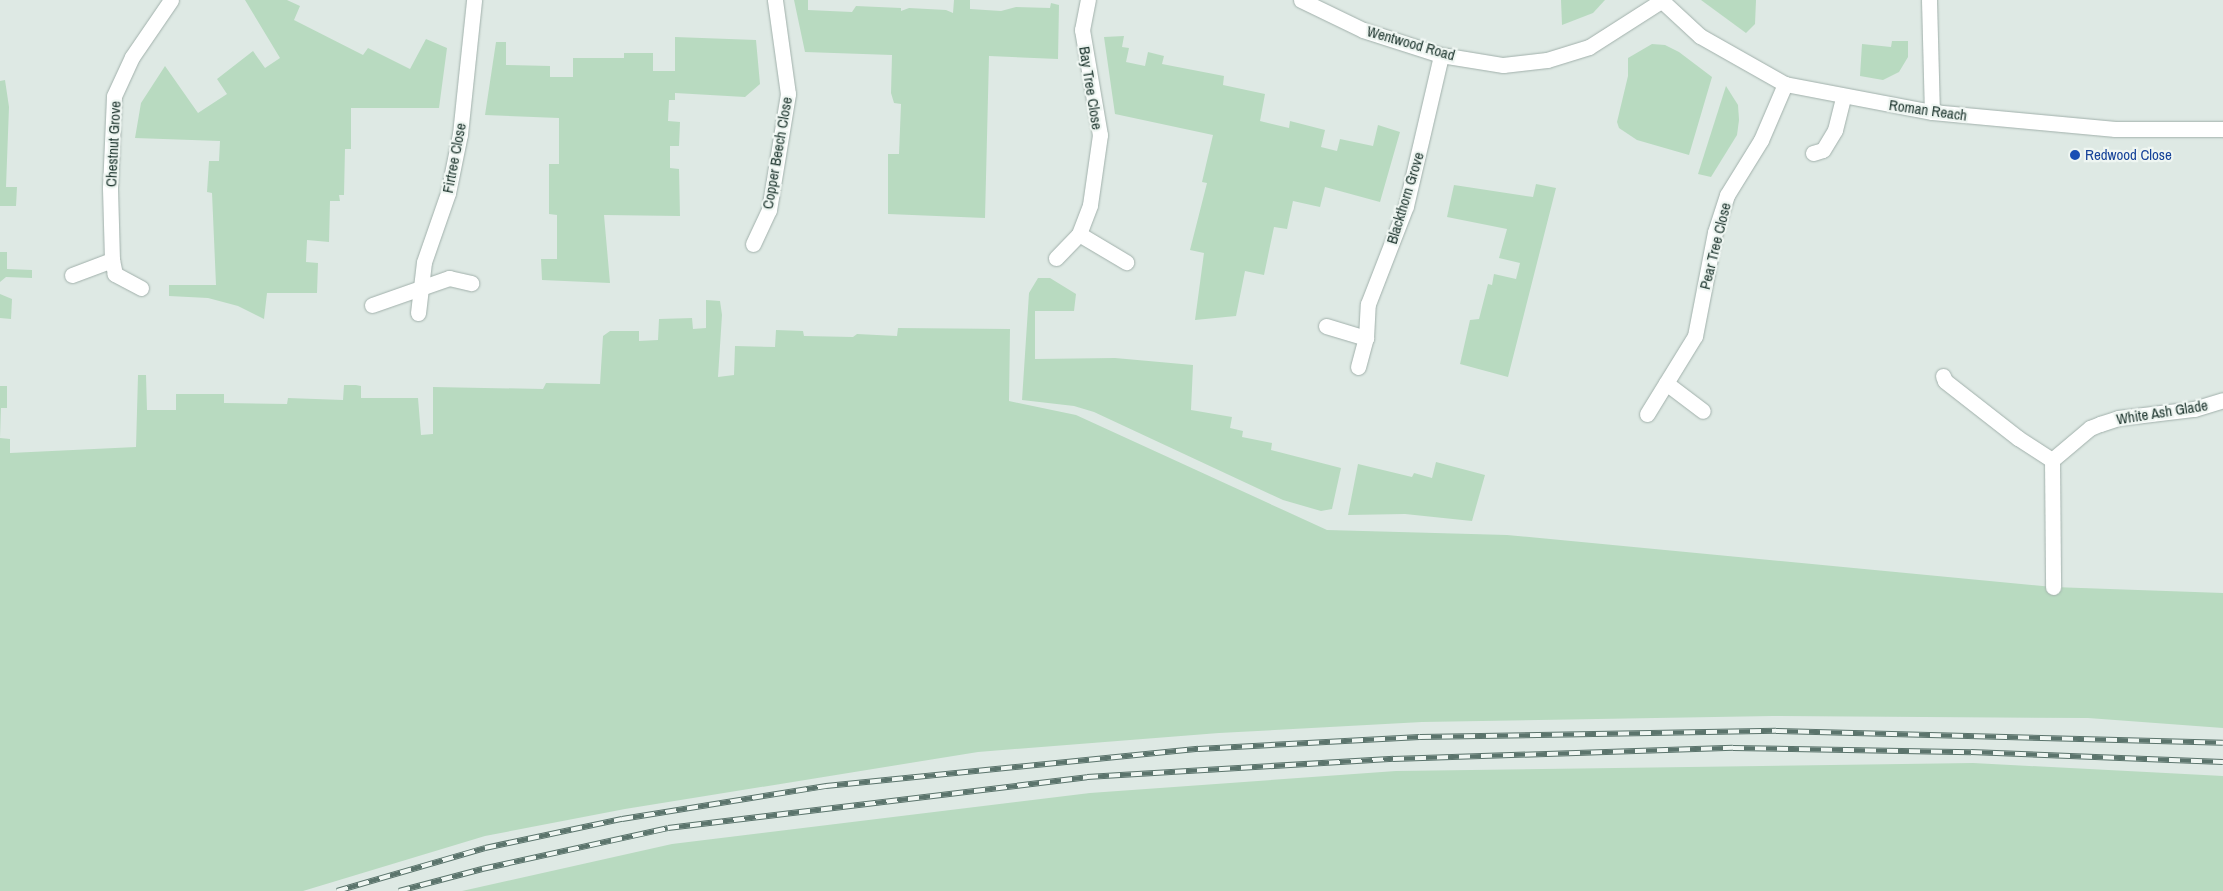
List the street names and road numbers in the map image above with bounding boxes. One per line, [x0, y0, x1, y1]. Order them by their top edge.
street label: Wentwood Road [1365, 22, 1457, 64]
street label: Bay Tree Close [1076, 45, 1106, 131]
street label: Copper Beech Close [758, 96, 796, 210]
street label: Roman Reach [1888, 96, 1968, 124]
street label: Chestnut Grove [102, 101, 124, 187]
street label: Firtree Close [438, 121, 470, 195]
street label: Blackthorn Grove [1383, 150, 1427, 246]
street label: Pear Tree Close [1695, 201, 1735, 291]
street label: White Ash Glade [2115, 396, 2209, 428]

